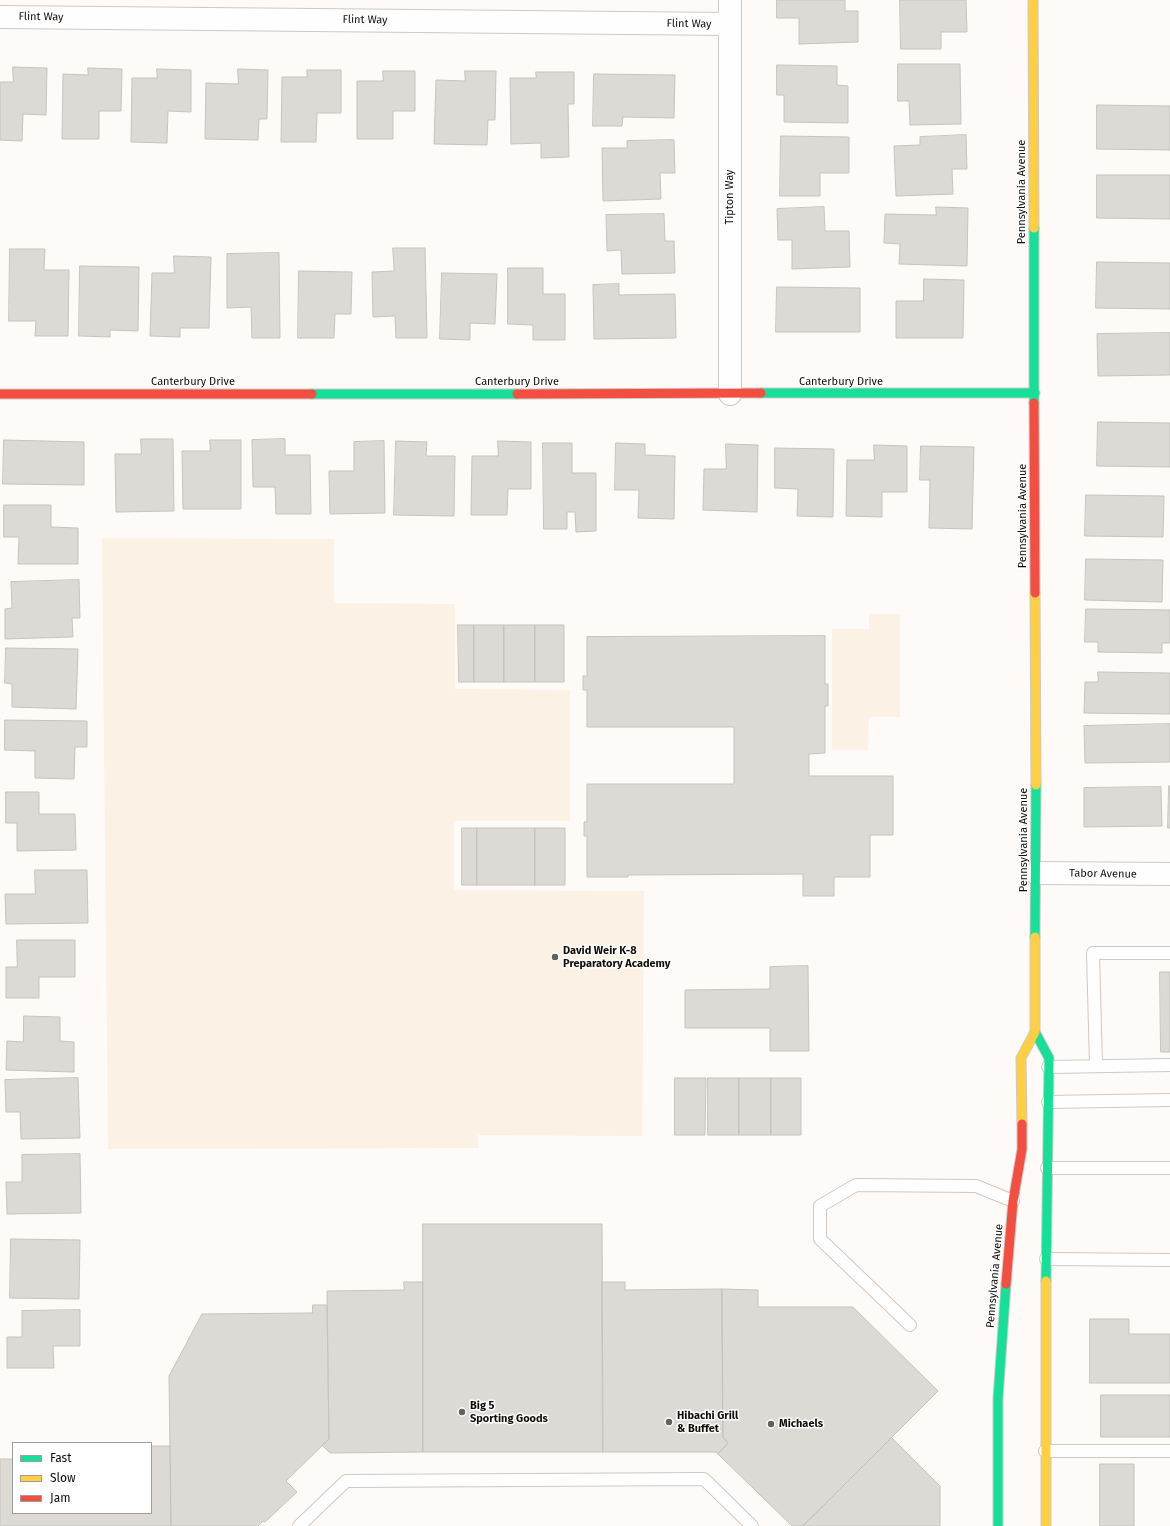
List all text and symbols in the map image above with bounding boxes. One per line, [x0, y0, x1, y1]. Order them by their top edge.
street label: Flint Way [18, 10, 64, 24]
street label: Flint Way [342, 13, 388, 27]
street label: Flint Way [666, 17, 712, 31]
street label: Pennsylvania Avenue [1015, 140, 1029, 244]
street label: Tipton Way [723, 170, 737, 224]
street label: Canterbury Drive [151, 375, 235, 389]
street label: Canterbury Drive [475, 375, 559, 389]
street label: Canterbury Drive [799, 375, 883, 389]
street label: Pennsylvania Avenue [1016, 464, 1030, 568]
street label: Pennsylvania Avenue [1017, 788, 1031, 892]
street label: Tabor Avenue [1069, 867, 1137, 881]
place label: David Weir K-8 Preparatory Academy [563, 944, 671, 970]
marker: David Weir K-8 Preparatory Academy [550, 952, 560, 962]
street label: Pennsylvania Avenue [984, 1223, 1006, 1329]
place label: Big 5 Sporting Goods [470, 1399, 548, 1425]
marker: Big 5 Sporting Goods [457, 1407, 467, 1417]
place label: Hibachi Grill & Buffet [677, 1409, 738, 1435]
marker: Hibachi Grill & Buffet [664, 1417, 674, 1427]
place label: Michaels [779, 1417, 823, 1431]
marker: Michaels [766, 1419, 776, 1429]
legend [12, 1442, 152, 1514]
text: Fast [50, 1451, 72, 1465]
text: Slow [50, 1471, 76, 1485]
text: Jam [50, 1491, 70, 1505]

